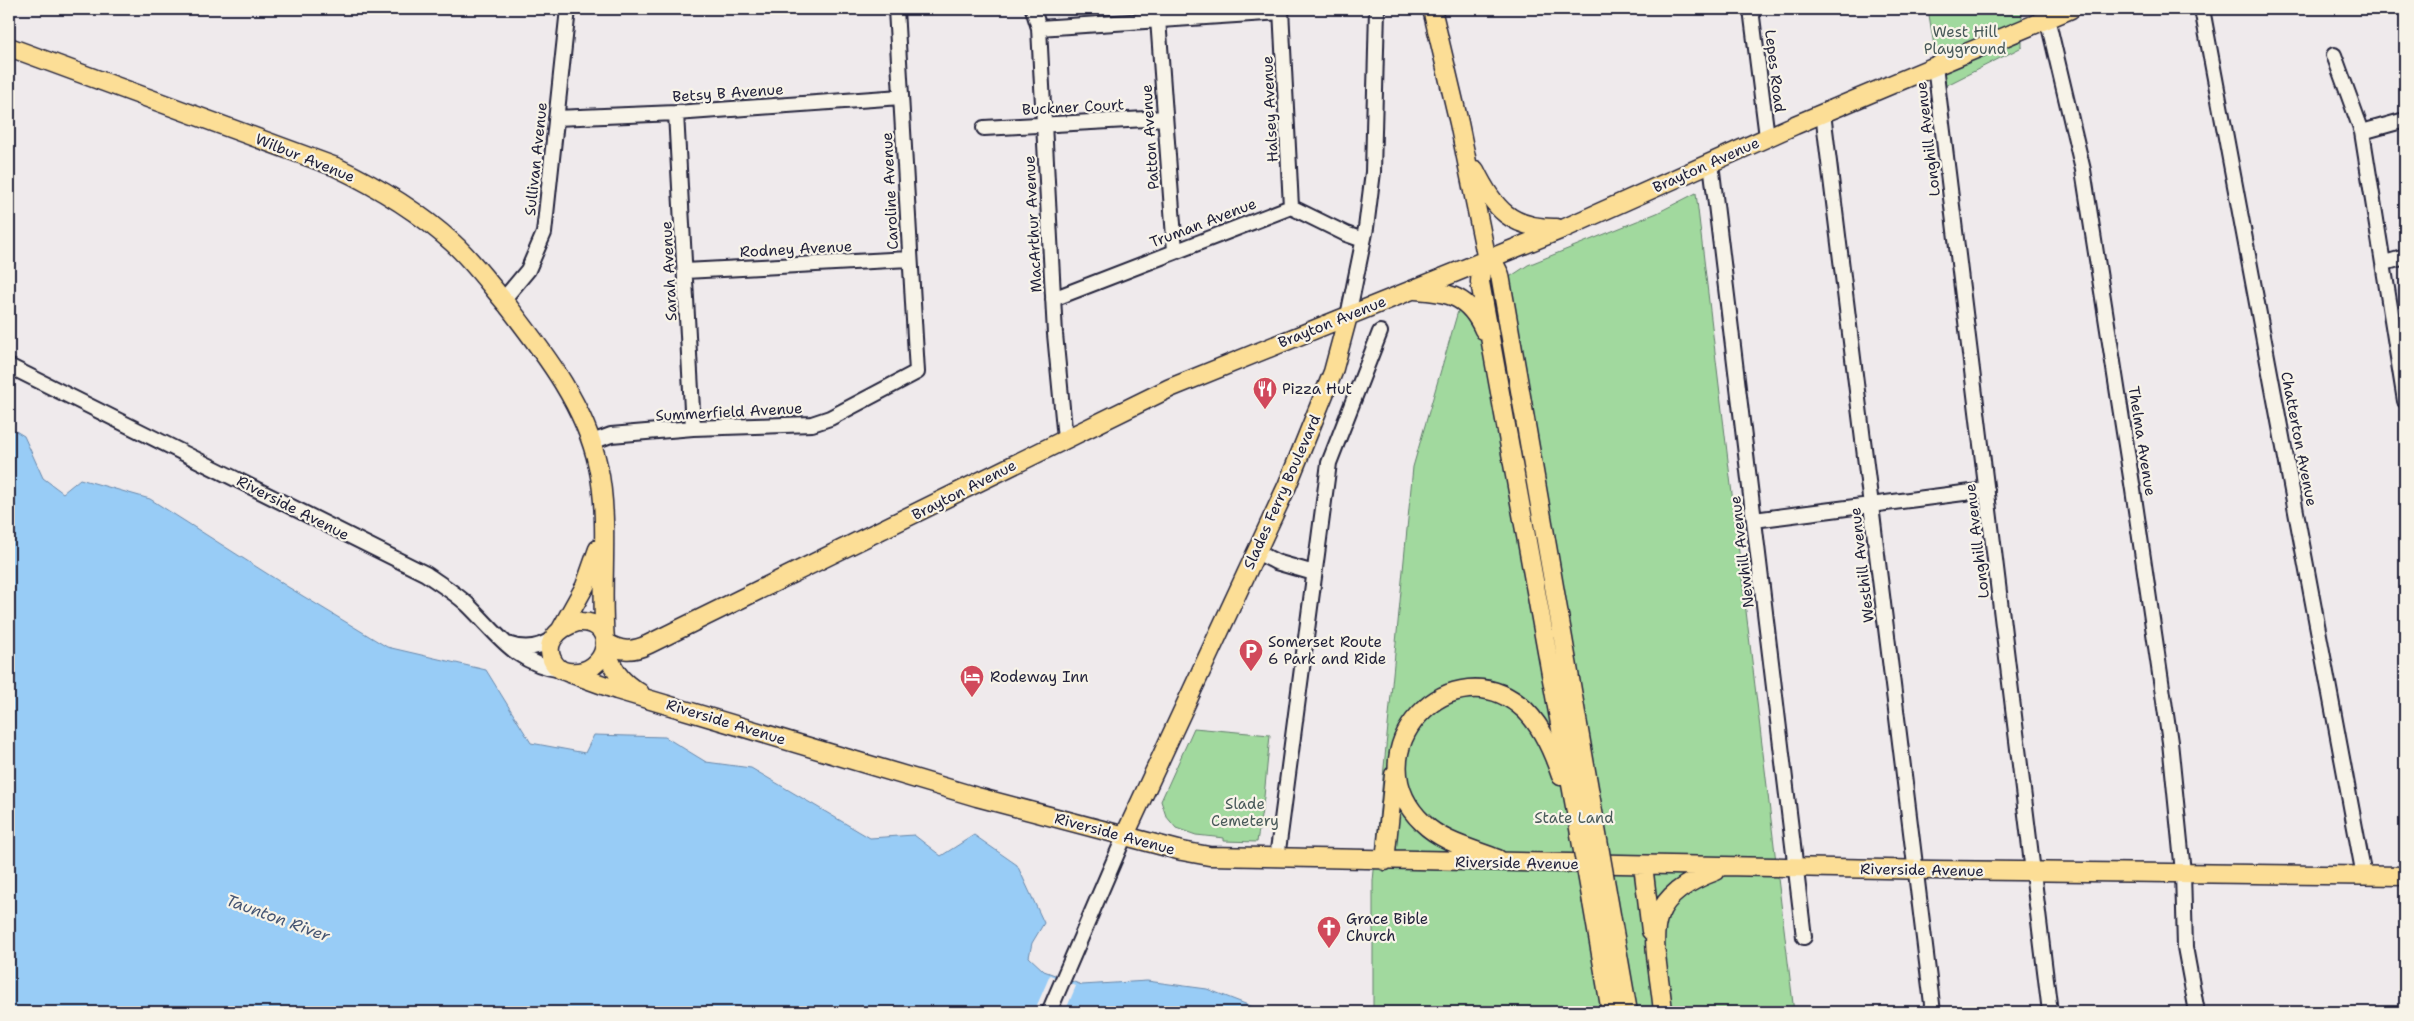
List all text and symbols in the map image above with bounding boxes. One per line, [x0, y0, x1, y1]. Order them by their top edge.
park label: West Hill Playground [1924, 22, 2007, 59]
street label: Lepes Road [1760, 28, 1790, 114]
street label: Halsey Avenue [1257, 55, 1283, 163]
street label: Betsy B Avenue [672, 79, 784, 107]
street label: Longhill Avenue [1911, 80, 1945, 198]
street label: Patton Avenue [1136, 84, 1164, 190]
street label: Buckner Court [1021, 94, 1125, 120]
street label: Sullivan Avenue [520, 101, 552, 217]
street label: Wilbur Avenue [252, 129, 358, 187]
street label: Caroline Avenue [877, 132, 903, 250]
street label: Brayton Avenue [1650, 133, 1762, 197]
street label: MacArthur Avenue [1019, 155, 1047, 293]
street label: Truman Avenue [1147, 193, 1259, 253]
street label: Sarah Avenue [656, 221, 682, 321]
street label: Rodney Avenue [739, 236, 853, 262]
street label: Brayton Avenue [1275, 291, 1389, 353]
street label: Chatterton Avenue [2276, 370, 2322, 508]
restaurant icon: Pizza Hut [1252, 376, 1278, 410]
place label: Pizza Hut [1282, 379, 1352, 399]
street label: Thelma Avenue [2123, 385, 2161, 497]
street label: Summerfield Avenue [655, 398, 803, 426]
street label: Slades Ferry Boulevard [1239, 411, 1325, 572]
street label: Brayton Avenue [908, 455, 1020, 525]
street label: Riverside Avenue [233, 471, 353, 545]
street label: Longhill Avenue [1960, 482, 1994, 600]
street label: Newhill Avenue [1725, 495, 1759, 609]
street label: Westhill Avenue [1845, 506, 1879, 624]
place label: Somerset Route 6 Park and Ride [1268, 632, 1386, 669]
parking icon: Somerset Route 6 Park and Ride [1238, 638, 1264, 672]
hotel icon: Rodeway Inn [959, 664, 985, 698]
place label: Rodeway Inn [990, 667, 1089, 687]
street label: Riverside Avenue [664, 694, 788, 750]
park label: Slade Cemetery [1211, 794, 1279, 831]
street label: Riverside Avenue [1053, 808, 1177, 860]
park label: State Land [1534, 808, 1614, 828]
street label: Riverside Avenue [1455, 852, 1579, 874]
street label: Riverside Avenue [1860, 859, 1984, 881]
water label: Taunton River [223, 889, 333, 947]
place label: Grace Bible Church [1346, 909, 1428, 946]
church icon: Grace Bible Church [1316, 915, 1342, 949]

